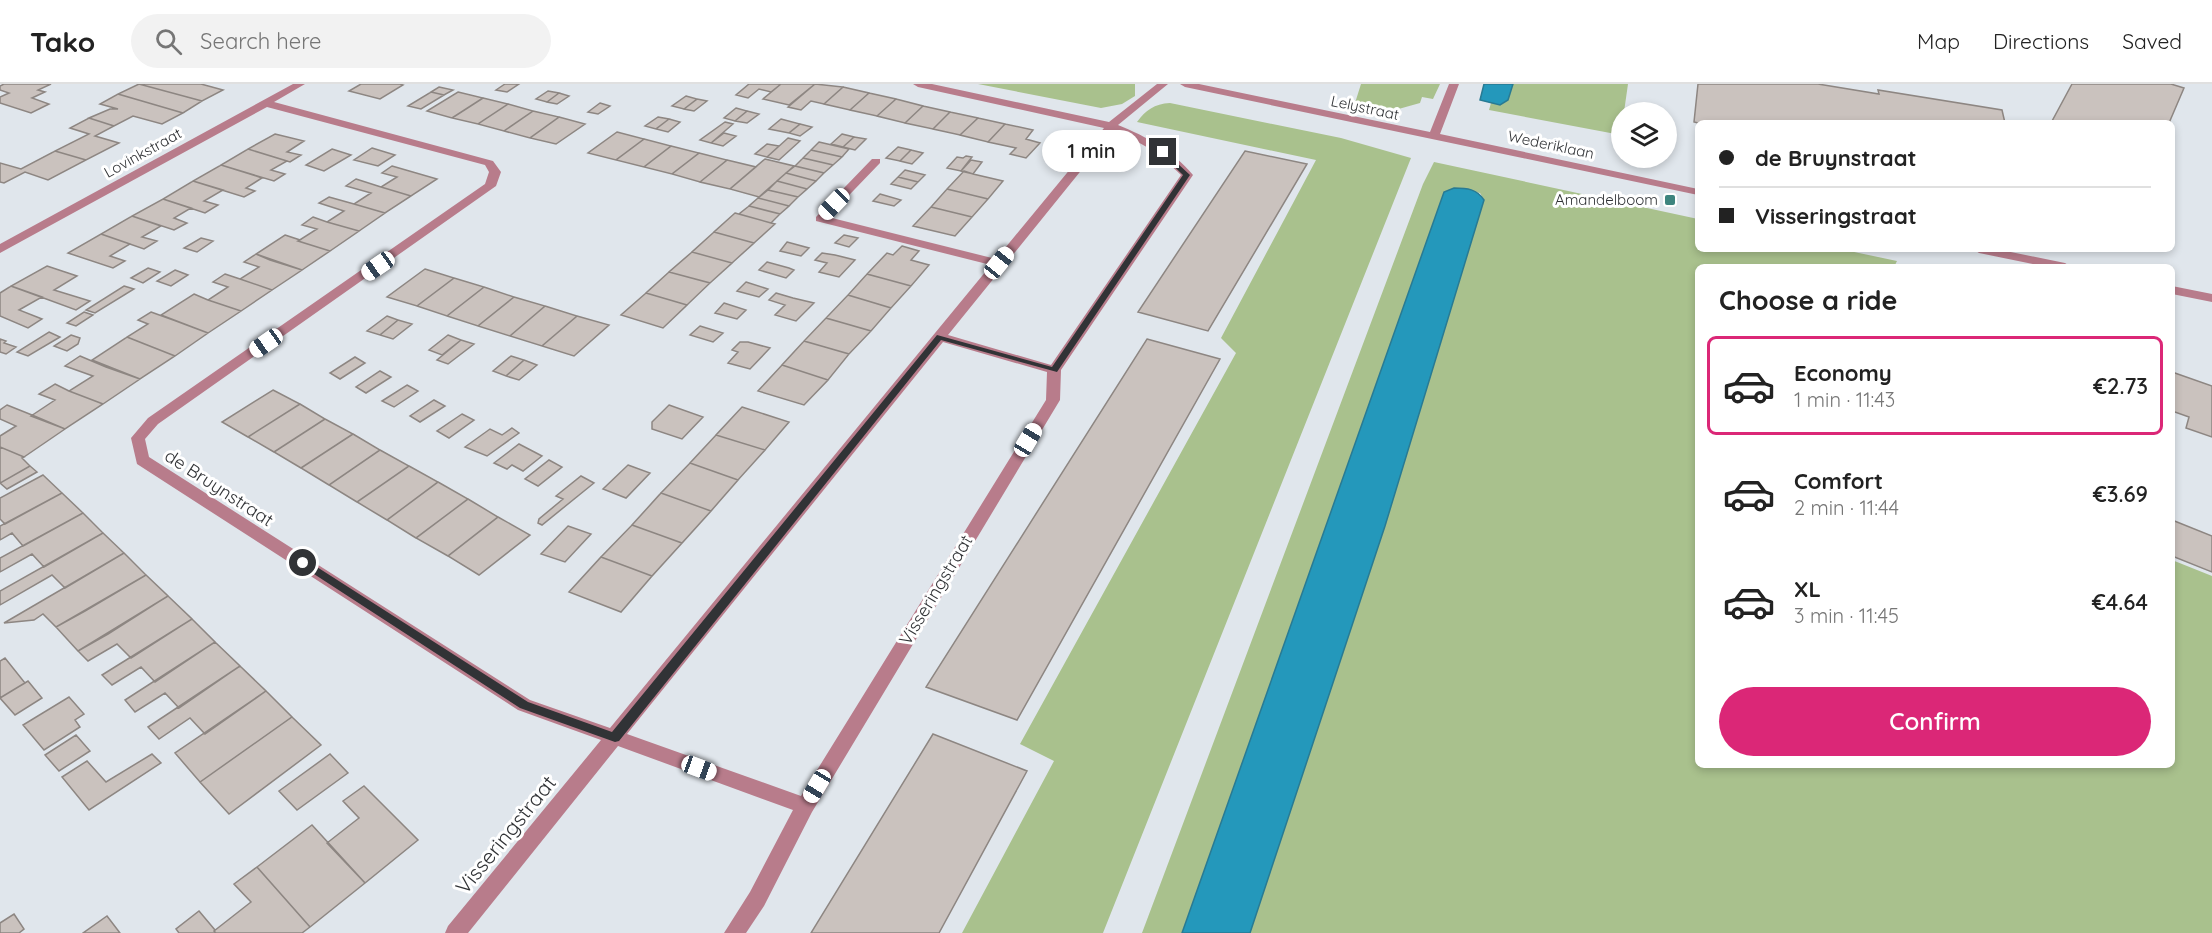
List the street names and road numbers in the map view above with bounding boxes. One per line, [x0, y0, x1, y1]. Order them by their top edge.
street label: Lelystraat [1329, 91, 1401, 124]
street label: Lovinkstraat [101, 123, 185, 182]
street label: Wederiklaan [1506, 126, 1596, 163]
street label: de Bruynstraat [161, 444, 278, 531]
street label: Visseringstraat [894, 530, 977, 649]
street label: Visseringstraat [449, 770, 561, 899]

